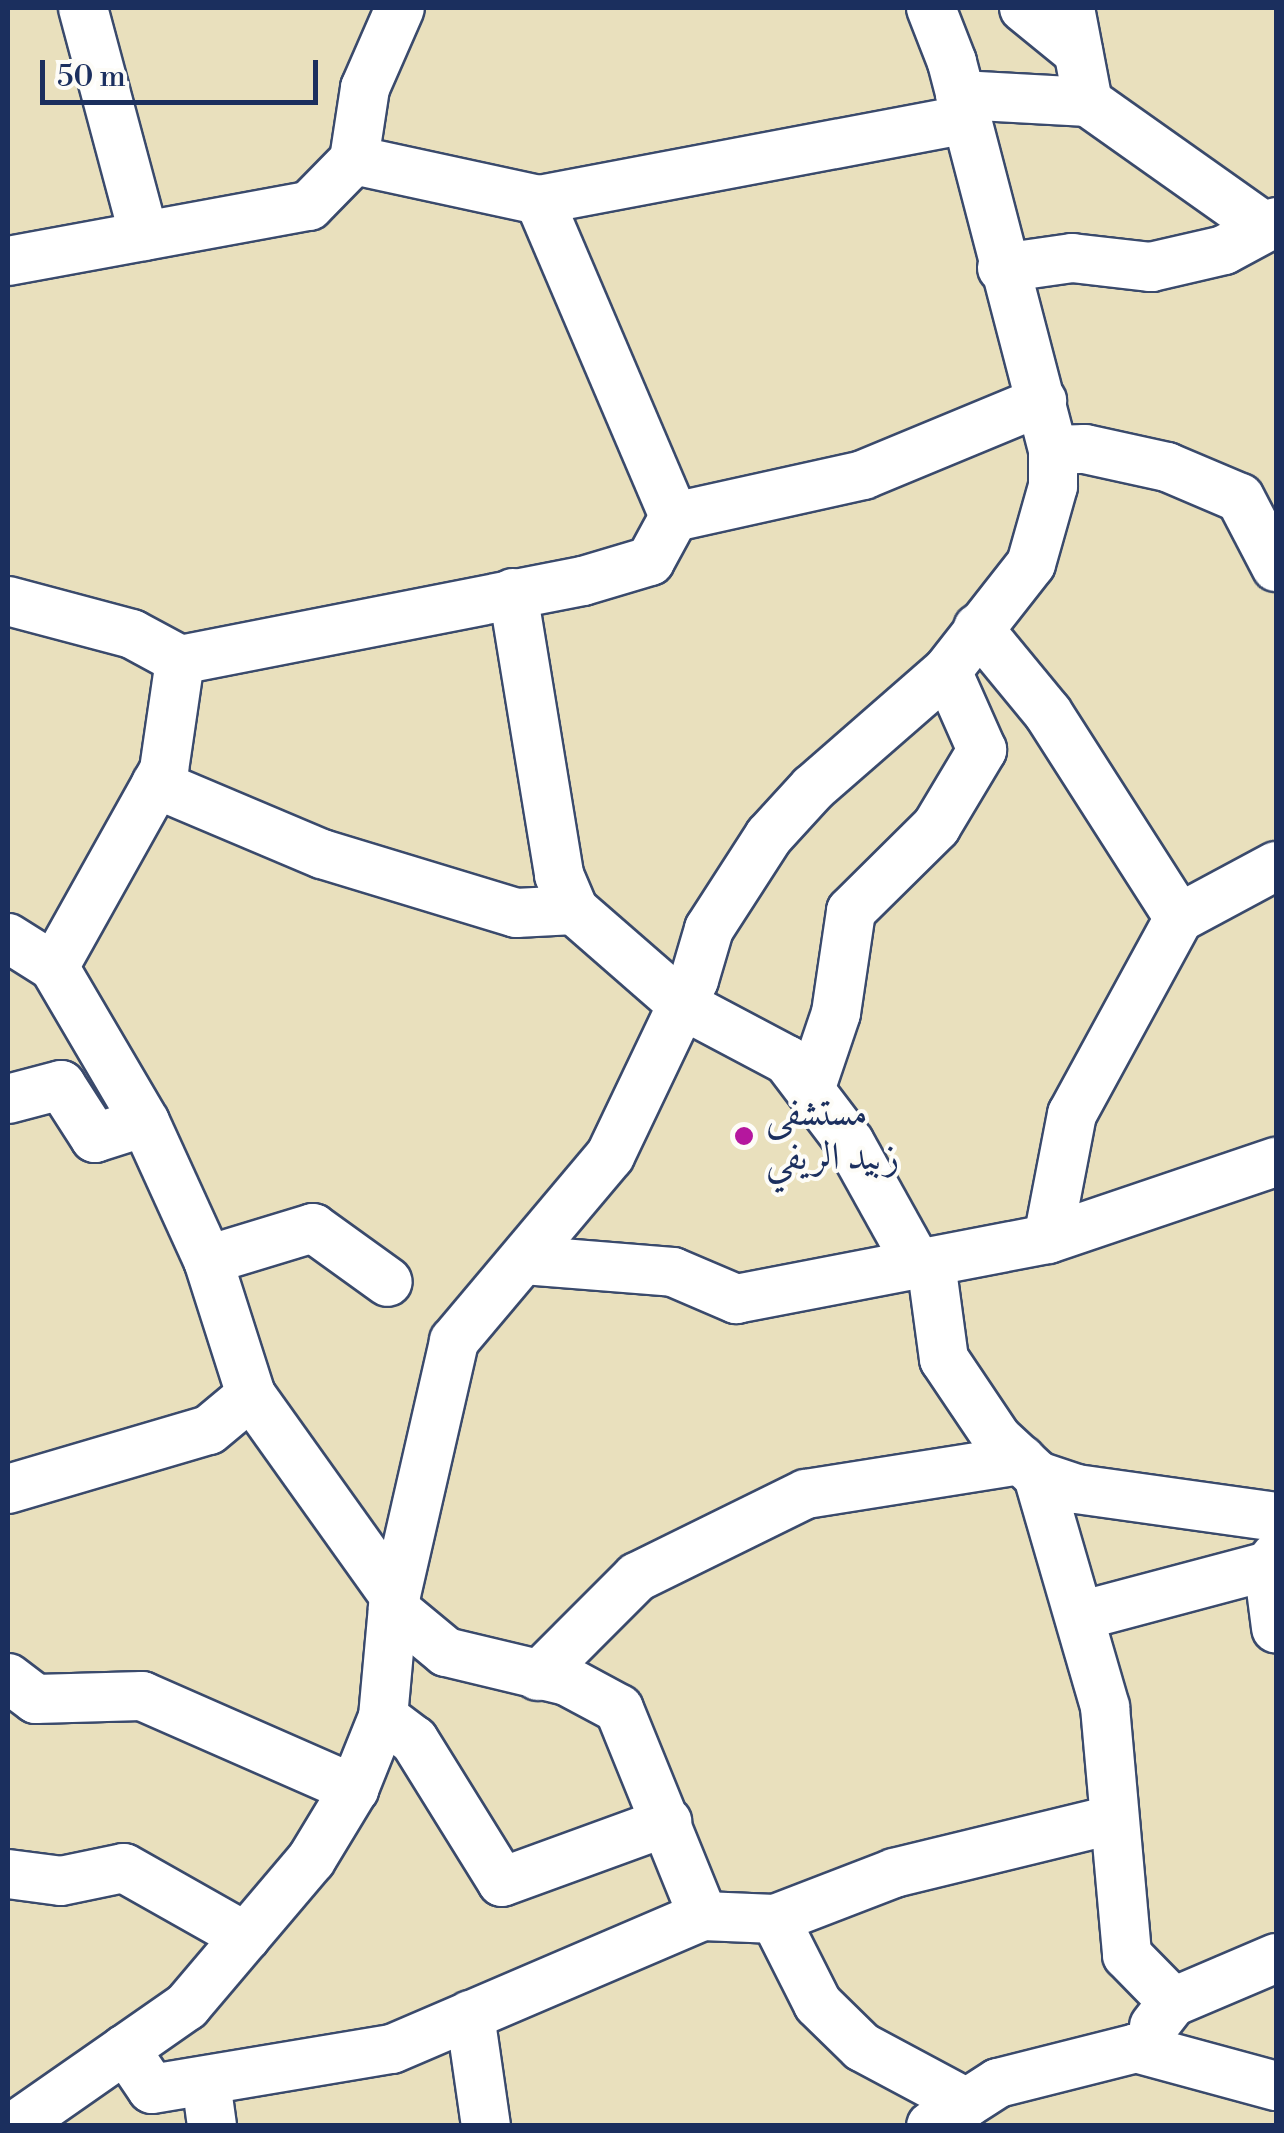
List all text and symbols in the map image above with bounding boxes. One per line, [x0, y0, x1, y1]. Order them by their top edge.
scale bar [45, 40, 322, 102]
text: 50 m [57, 58, 126, 96]
place label: مستشفى زبيد الريفي [766, 1091, 899, 1180]
marker: مستشفى زبيد الريفي [731, 1123, 757, 1149]

